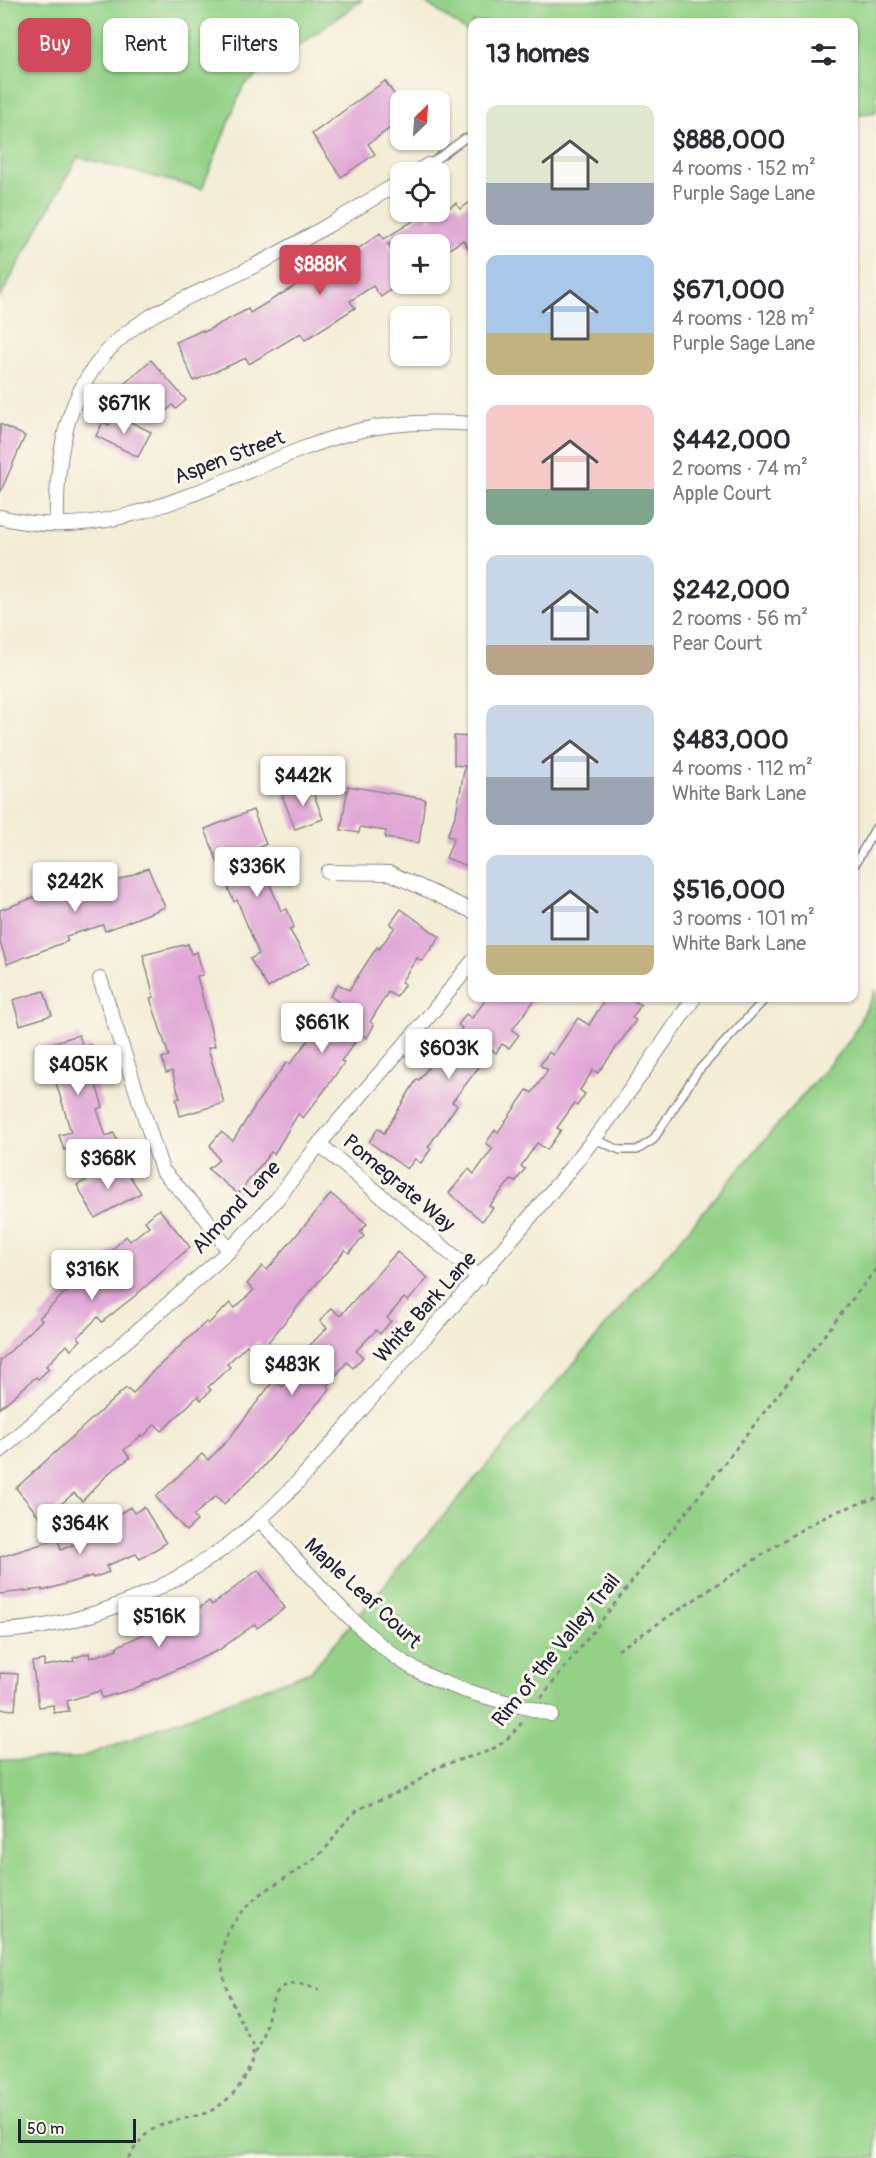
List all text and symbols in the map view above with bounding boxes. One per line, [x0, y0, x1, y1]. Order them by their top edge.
chip: Buy [18, 18, 91, 72]
chip: Rent [103, 18, 188, 72]
chip: Filters [200, 18, 299, 72]
text: 13 homes [486, 38, 589, 70]
icon: filters [807, 38, 840, 71]
north arrow [390, 90, 450, 150]
map controls [390, 90, 450, 366]
text: $888,000 [672, 124, 785, 156]
icon: home [534, 129, 606, 201]
text: 4 rooms · 152 m² [672, 156, 816, 181]
button: locate [390, 162, 450, 222]
text: Purple Sage Lane [672, 181, 815, 206]
button: + [390, 234, 450, 294]
pin: $888K [278, 245, 362, 296]
text: $888K [293, 252, 347, 277]
text: $671,000 [672, 274, 785, 306]
icon: home [534, 279, 606, 351]
button: − [390, 306, 450, 366]
text: 4 rooms · 128 m² [672, 306, 815, 331]
text: Purple Sage Lane [672, 331, 815, 356]
pin: $671K [82, 384, 166, 435]
text: $671K [98, 391, 150, 416]
street label: Aspen Street [170, 424, 289, 491]
text: $442,000 [672, 424, 791, 456]
icon: home [534, 429, 606, 501]
text: 2 rooms · 74 m² [672, 456, 808, 481]
text: Apple Court [672, 481, 771, 506]
text: $242,000 [672, 574, 790, 606]
icon: home [534, 579, 606, 651]
text: 2 rooms · 56 m² [672, 606, 808, 631]
text: Pear Court [672, 631, 762, 656]
text: $483,000 [672, 724, 789, 756]
icon: home [534, 729, 606, 801]
pin: $442K [261, 756, 345, 807]
text: 4 rooms · 112 m² [672, 756, 813, 781]
text: $442K [274, 763, 332, 788]
text: White Bark Lane [672, 781, 806, 806]
pin: $336K [215, 847, 299, 898]
text: $336K [229, 854, 285, 879]
pin: $242K [33, 862, 117, 913]
text: $242K [47, 869, 103, 894]
text: $516,000 [672, 874, 785, 906]
icon: home [534, 879, 606, 951]
text: 3 rooms · 101 m² [672, 906, 815, 931]
text: White Bark Lane [672, 931, 806, 956]
pin: $661K [280, 1003, 364, 1054]
text: $661K [295, 1010, 349, 1035]
pin: $603K [407, 1029, 491, 1080]
text: $603K [419, 1036, 479, 1061]
pin: $405K [36, 1045, 120, 1096]
text: $405K [49, 1052, 108, 1077]
street label: Pomegrate Way [337, 1129, 460, 1238]
pin: $368K [66, 1139, 150, 1190]
text: $368K [80, 1146, 136, 1171]
street label: Almond Lane [186, 1154, 287, 1260]
street label: White Bark Lane [368, 1246, 483, 1369]
pin: $316K [50, 1250, 134, 1301]
text: $316K [65, 1257, 119, 1282]
pin: $483K [250, 1345, 334, 1396]
text: $483K [264, 1352, 320, 1377]
pin: $364K [38, 1504, 122, 1555]
text: $364K [51, 1511, 109, 1536]
street label: Maple Leaf Court [298, 1532, 427, 1655]
street label: Rim of the Valley Trail [486, 1568, 626, 1732]
pin: $516K [117, 1597, 201, 1648]
text: $516K [132, 1604, 186, 1629]
scale bar [18, 2116, 136, 2144]
text: 50 m [27, 2119, 64, 2139]

